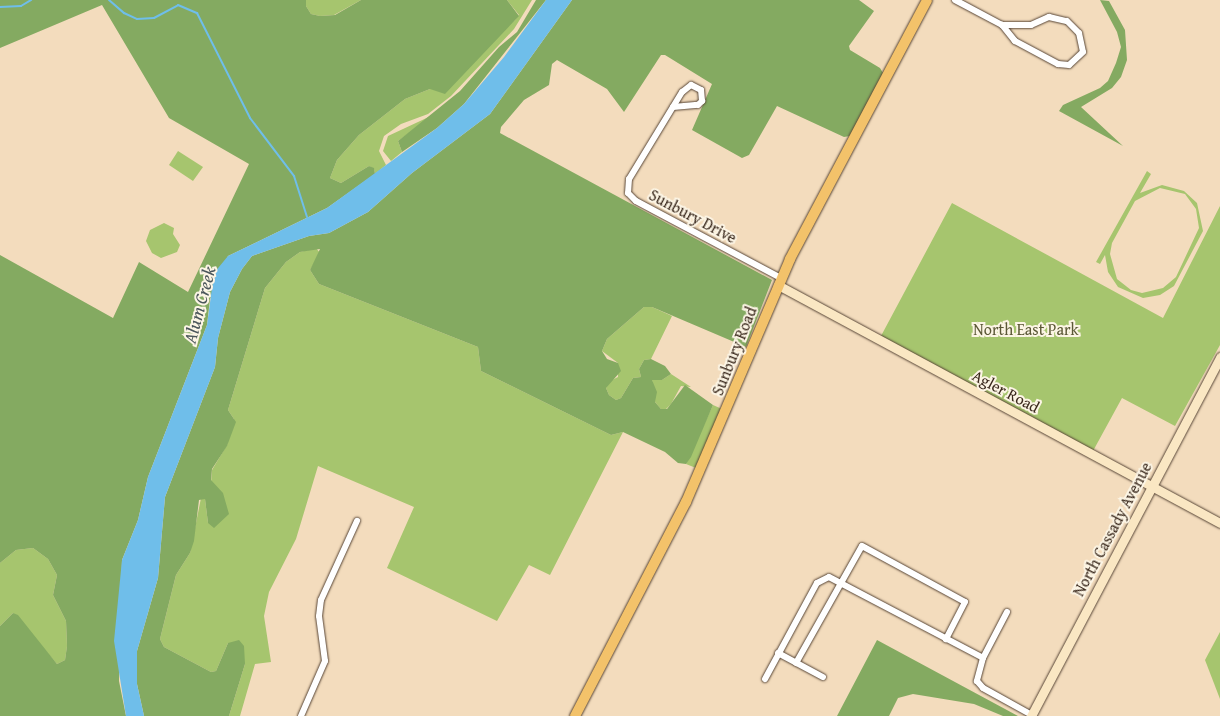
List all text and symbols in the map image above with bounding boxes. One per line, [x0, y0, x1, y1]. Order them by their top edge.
street label: Sunbury Drive [646, 185, 740, 247]
water label: Alum Creek [179, 264, 221, 346]
street label: Sunbury Road [708, 304, 760, 398]
park label: North East Park [973, 319, 1079, 339]
street label: Agler Road [969, 365, 1043, 417]
street label: North Cassady Avenue [1069, 459, 1155, 599]

